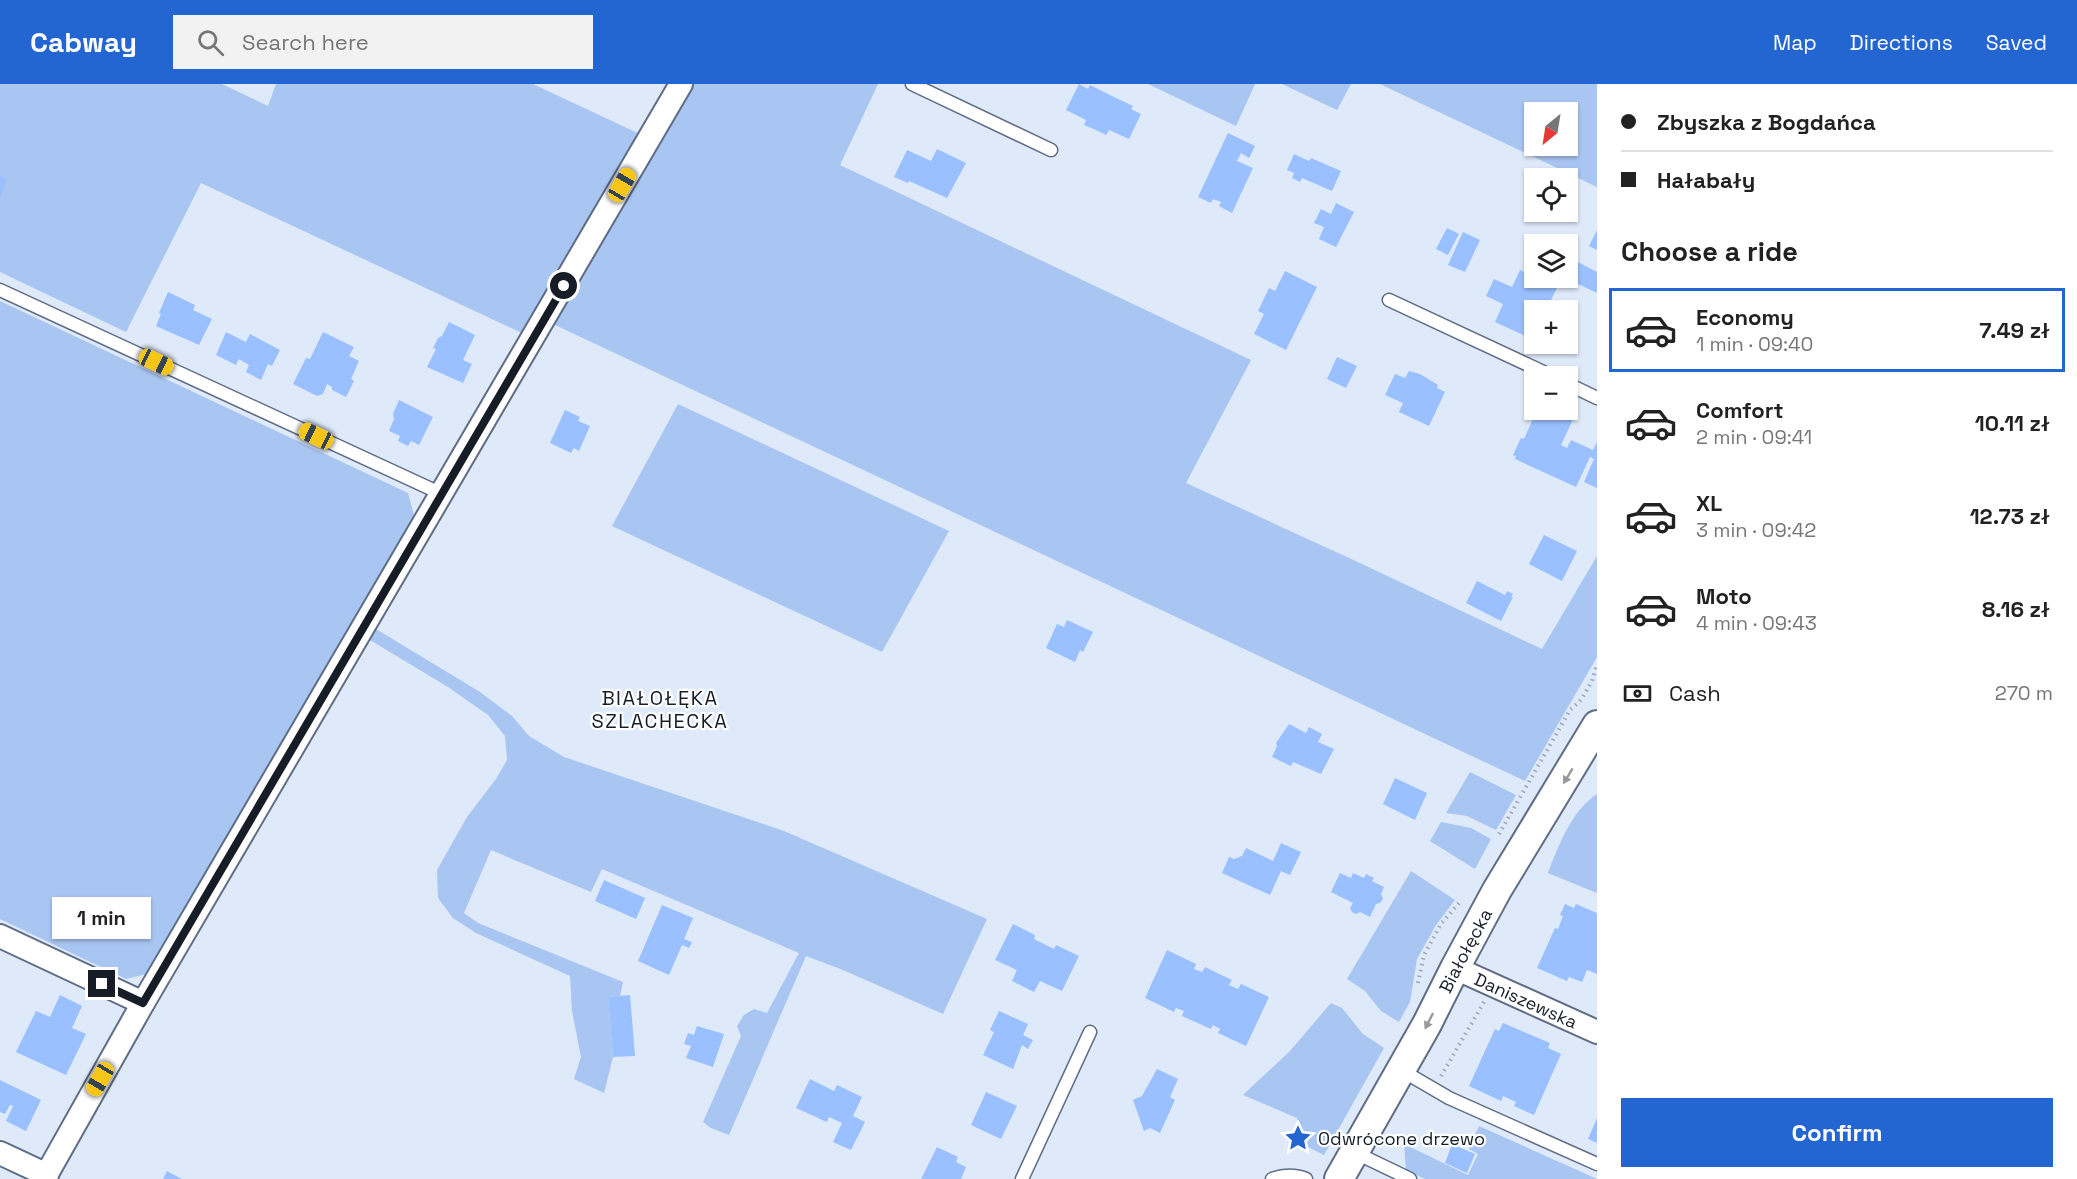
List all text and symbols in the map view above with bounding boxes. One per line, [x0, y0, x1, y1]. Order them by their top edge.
search box [173, 15, 593, 69]
text: Cabway [30, 24, 137, 60]
icon: search [194, 26, 227, 59]
text: Search here [242, 28, 369, 56]
text: Map [1773, 29, 1817, 56]
text: Directions [1850, 29, 1953, 56]
text: Saved [1986, 29, 2047, 56]
north arrow [1524, 102, 1578, 156]
map controls [1524, 102, 1578, 420]
text: Zbyszka z Bogdańca [1657, 108, 1876, 136]
car [605, 165, 639, 205]
text: Hałabały [1657, 166, 1755, 194]
button: locate [1524, 168, 1578, 222]
button: layers [1524, 234, 1578, 288]
text: Choose a ride [1621, 234, 1798, 269]
route start [550, 272, 577, 299]
button: + [1524, 300, 1578, 354]
icon: car [1624, 303, 1678, 357]
text: Economy [1696, 303, 1794, 331]
text: 7.49 zł [1979, 316, 2050, 344]
text: 1 min · 09:40 [1696, 331, 1813, 357]
car [136, 346, 176, 378]
button: − [1524, 366, 1578, 420]
icon: car [1624, 396, 1678, 450]
text: Comfort [1696, 396, 1784, 424]
text: 10.11 zł [1975, 409, 2050, 437]
car [296, 420, 336, 452]
text: 2 min · 09:41 [1696, 424, 1812, 450]
icon: car [1624, 489, 1678, 543]
text: XL [1696, 489, 1722, 517]
text: 12.73 zł [1970, 502, 2050, 530]
text: 3 min · 09:42 [1696, 517, 1816, 543]
icon: car [1624, 582, 1678, 636]
text: Moto [1696, 582, 1752, 610]
text: 8.16 zł [1982, 595, 2050, 623]
text: 4 min · 09:43 [1696, 610, 1817, 636]
icon: cash [1621, 677, 1654, 710]
text: Cash [1669, 679, 1721, 707]
text: 270 m [1995, 680, 2053, 706]
district label: BIAŁOŁĘKA SZLACHECKA [592, 685, 728, 734]
one-way arrow [1562, 768, 1573, 784]
callout: 1 min [52, 897, 152, 939]
street label: Białołęcka [1433, 904, 1497, 996]
text: 1 min [77, 905, 126, 931]
street label: Daniszewska [1471, 967, 1581, 1033]
route end [88, 970, 115, 997]
one-way arrow [1424, 1012, 1434, 1029]
car [83, 1059, 117, 1099]
button: Confirm [1621, 1098, 2053, 1167]
place icon: Odwrócone drzewo [1283, 1123, 1313, 1153]
place label: Odwrócone drzewo [1318, 1127, 1485, 1150]

